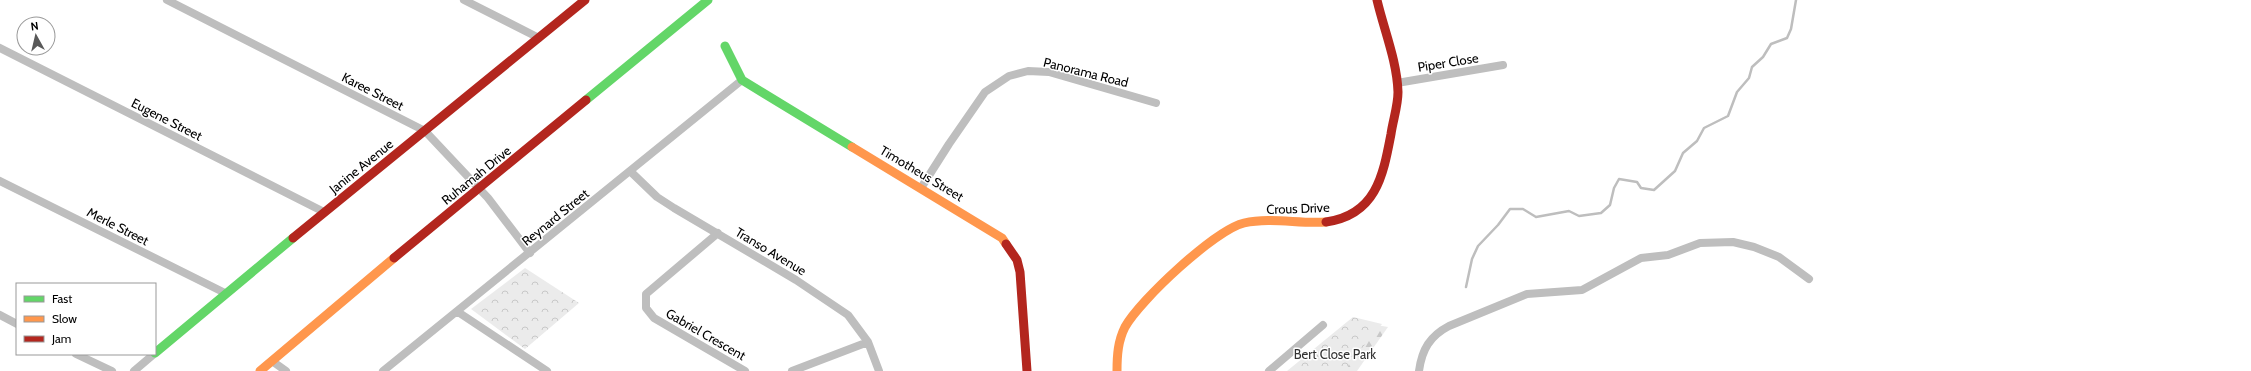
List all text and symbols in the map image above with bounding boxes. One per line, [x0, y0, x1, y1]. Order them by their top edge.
north arrow [16, 16, 56, 56]
text: N [30, 19, 39, 34]
street label: Piper Close [1417, 49, 1480, 75]
street label: Panorama Road [1042, 54, 1130, 90]
street label: Karee Street [339, 69, 407, 114]
street label: Eugene Street [129, 94, 206, 144]
street label: Janine Avenue [325, 135, 396, 197]
street label: Ruhamah Drive [438, 142, 514, 208]
street label: Timotheus Street [877, 142, 967, 205]
street label: Reynard Street [518, 185, 592, 249]
street label: Crous Drive [1266, 199, 1330, 217]
street label: Merle Street [84, 204, 152, 249]
street label: Transo Avenue [733, 224, 810, 279]
legend [16, 283, 156, 355]
text: Fast [52, 291, 72, 306]
street label: Gabriel Crescent [663, 305, 749, 364]
text: Slow [52, 311, 77, 326]
text: Jam [51, 331, 71, 346]
park label: Bert Close Park [1294, 346, 1376, 362]

